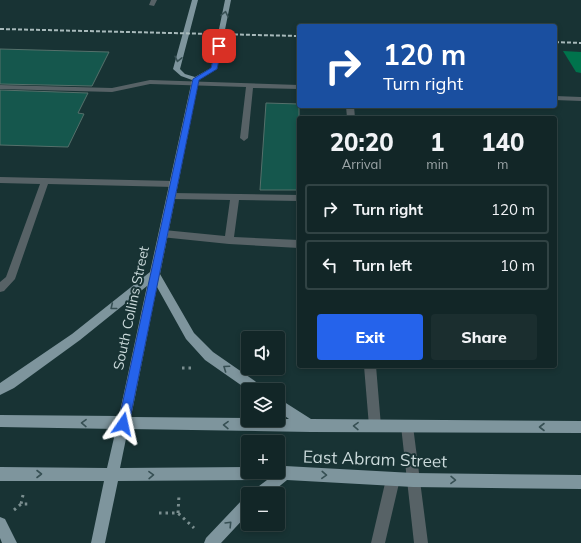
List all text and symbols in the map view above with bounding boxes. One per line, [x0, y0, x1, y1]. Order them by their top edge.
one-way arrow [221, 11, 229, 17]
pin [202, 29, 236, 63]
icon: arrive [208, 35, 230, 57]
text: 120 m [383, 37, 466, 72]
icon: right [317, 40, 369, 92]
one-way arrow [174, 56, 183, 63]
text: Turn right [383, 72, 463, 95]
text: 20:20 [330, 127, 394, 157]
text: 1 [430, 127, 445, 157]
text: 140 [481, 127, 524, 157]
text: Arrival [342, 156, 382, 172]
text: min [426, 156, 448, 172]
text: m [497, 156, 508, 172]
icon: right [319, 198, 341, 220]
text: Turn right [353, 200, 423, 219]
text: 120 m [491, 200, 535, 219]
street label: South Collins Street [109, 244, 153, 372]
icon: left [319, 254, 341, 276]
text: Turn left [353, 256, 412, 275]
text: 10 m [500, 256, 535, 275]
one-way arrow [111, 303, 118, 310]
button: Exit [317, 314, 423, 360]
button: Share [431, 314, 537, 360]
map controls [241, 331, 285, 531]
button: sound [241, 331, 285, 375]
one-way arrow [223, 365, 230, 373]
button: layers [241, 383, 285, 427]
position arrow [102, 403, 144, 445]
one-way arrow [81, 419, 87, 427]
one-way arrow [223, 421, 229, 429]
one-way arrow [353, 422, 359, 430]
one-way arrow [539, 422, 545, 431]
button: + [241, 435, 285, 479]
street label: East Abram Street [303, 445, 447, 472]
one-way arrow [36, 470, 42, 478]
one-way arrow [148, 471, 154, 479]
one-way arrow [321, 471, 327, 480]
one-way arrow [450, 476, 456, 484]
button: − [241, 487, 285, 531]
one-way arrow [224, 521, 232, 529]

